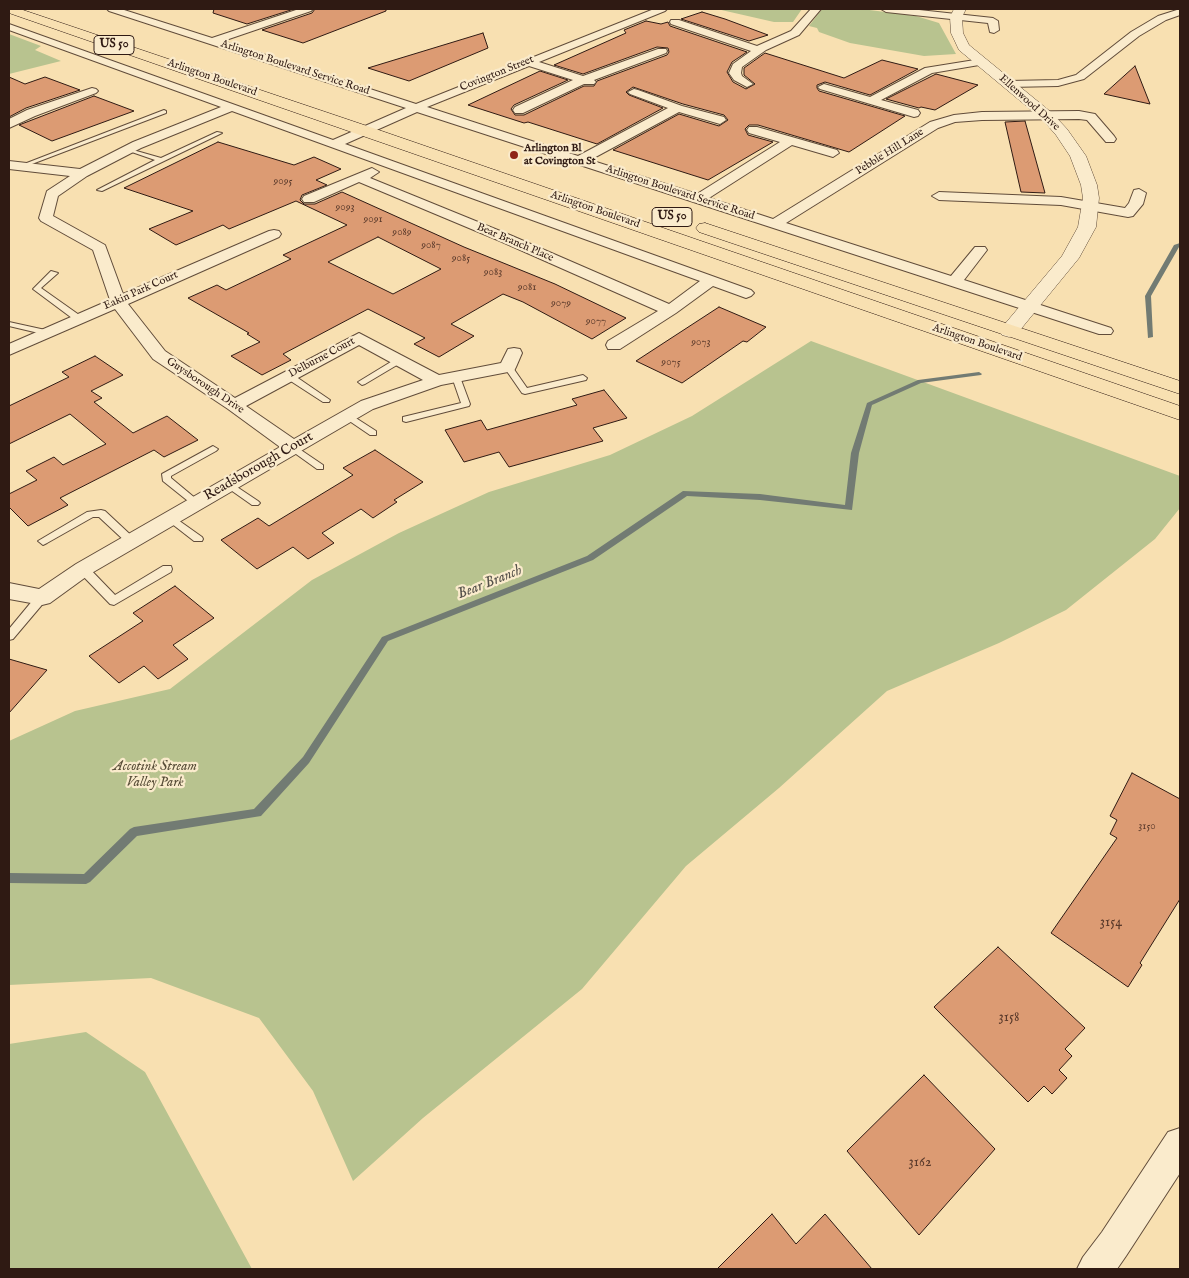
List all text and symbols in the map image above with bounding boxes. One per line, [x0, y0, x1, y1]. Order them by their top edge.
road number: US 50 [94, 36, 134, 54]
street label: Arlington Boulevard Service Road [219, 38, 371, 98]
street label: Covington Street [458, 53, 536, 95]
street label: Arlington Boulevard [166, 57, 258, 99]
street label: Ellenwood Drive [996, 72, 1062, 134]
street label: Pebble Hill Lane [854, 126, 926, 178]
place label: Arlington Bl at Covington St [524, 142, 596, 168]
marker: Arlington Bl at Covington St [508, 149, 520, 161]
street label: Arlington Boulevard Service Road [604, 163, 756, 223]
house number: 9095 [274, 175, 292, 189]
street label: Arlington Boulevard [549, 189, 641, 231]
house number: 9093 [335, 201, 355, 215]
road number: US 50 [652, 208, 692, 226]
house number: 9091 [363, 213, 383, 227]
street label: Bear Branch Place [475, 221, 555, 265]
house number: 9089 [392, 226, 412, 240]
house number: 9087 [421, 239, 441, 253]
house number: 9085 [452, 252, 470, 266]
house number: 9083 [484, 266, 502, 280]
street label: Eakin Park Court [102, 269, 180, 313]
house number: 9081 [518, 281, 536, 295]
house number: 9079 [551, 297, 571, 311]
house number: 9077 [586, 315, 606, 329]
street label: Arlington Boulevard [931, 322, 1023, 364]
street label: Delburne Court [287, 335, 357, 381]
house number: 9073 [691, 336, 711, 350]
street label: Guysborough Drive [164, 355, 246, 417]
house number: 9075 [661, 356, 681, 370]
street label: Readsborough Court [201, 429, 317, 505]
water label: Bear Branch [455, 562, 525, 604]
park label: Accotink Stream Valley Park [113, 759, 197, 792]
house number: 3150 [1138, 820, 1156, 834]
house number: 3154 [1100, 915, 1122, 931]
house number: 3158 [998, 1010, 1020, 1026]
house number: 3162 [909, 1155, 931, 1171]

